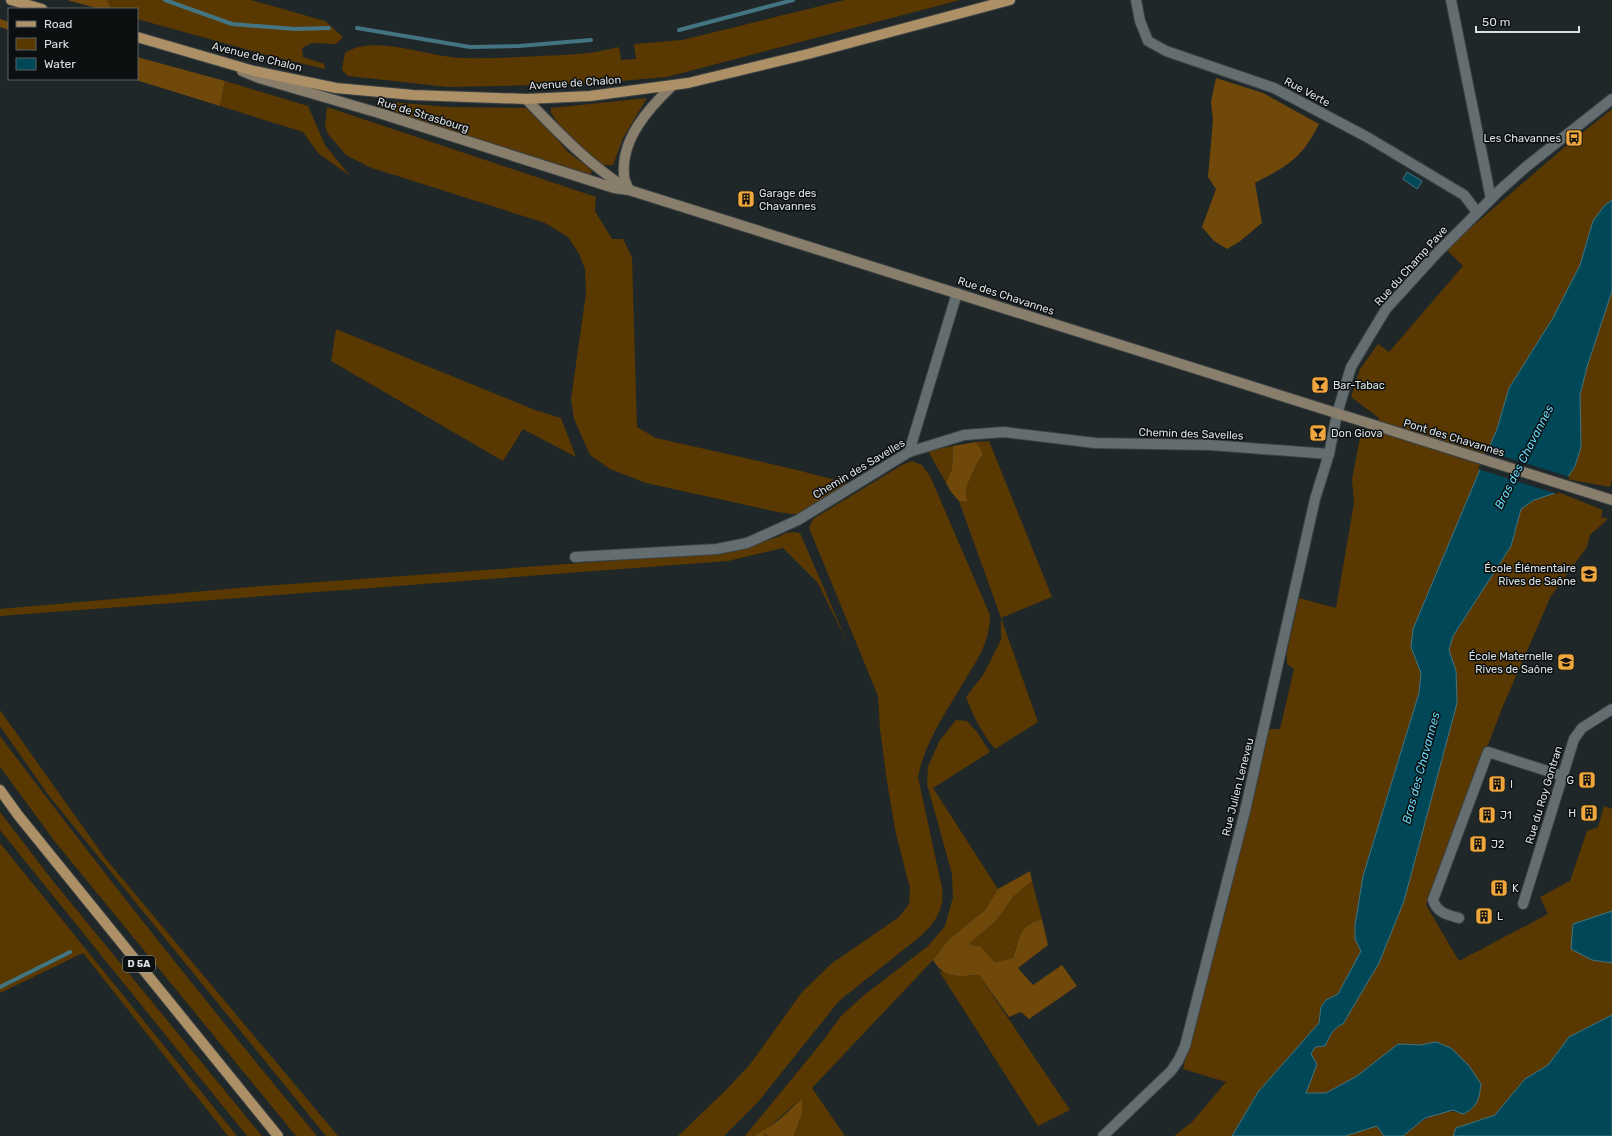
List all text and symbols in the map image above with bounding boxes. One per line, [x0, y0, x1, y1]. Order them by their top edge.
legend [8, 8, 138, 80]
scale bar [1476, 8, 1579, 34]
text: 50 m [1482, 15, 1510, 29]
text: Road [44, 17, 72, 31]
text: Park [44, 37, 70, 51]
street label: Avenue de Chalon [211, 40, 303, 74]
text: Water [44, 57, 76, 71]
street label: Avenue de Chalon [528, 73, 622, 93]
street label: Rue Verte [1282, 75, 1332, 109]
street label: Rue de Strasbourg [376, 95, 470, 135]
bus stop icon: Les Chavannes [1564, 128, 1584, 148]
place label: Les Chavannes [1483, 132, 1561, 145]
place label: Garage des Chavannes [759, 187, 817, 213]
building icon: Garage des Chavannes [736, 189, 756, 209]
street label: Rue du Champ Pave [1372, 224, 1450, 308]
street label: Rue des Chavannes [956, 274, 1056, 318]
bar icon: Bar-Tabac [1310, 375, 1330, 395]
place label: Bar-Tabac [1333, 379, 1385, 392]
water label: Bras des Chavannes [1492, 403, 1556, 511]
street label: Pont des Chavannes [1402, 416, 1506, 460]
bar icon: Don Giova [1308, 423, 1328, 443]
street label: Chemin des Savelles [1138, 426, 1244, 442]
place label: Don Giova [1331, 427, 1382, 440]
street label: Chemin des Savelles [811, 436, 908, 502]
place label: École Élémentaire Rives de Saône [1484, 562, 1576, 588]
school or university icon: École Élémentaire Rives de Saône [1579, 564, 1599, 584]
place label: École Maternelle Rives de Saône [1469, 650, 1553, 676]
school or university icon: École Maternelle Rives de Saône [1556, 652, 1576, 672]
water label: Bras des Chavannes [1399, 711, 1443, 825]
street label: Rue Julien Leneveu [1220, 737, 1256, 837]
street label: Rue du Roy Gontran [1523, 744, 1565, 846]
building icon: G [1577, 770, 1597, 790]
building icon: I [1487, 774, 1507, 794]
place label: G [1567, 774, 1574, 787]
place label: I [1510, 778, 1513, 791]
building icon: H [1579, 803, 1599, 823]
building icon: J1 [1477, 805, 1497, 825]
place label: H [1568, 807, 1576, 820]
place label: J1 [1500, 809, 1512, 822]
building icon: J2 [1468, 834, 1488, 854]
place label: J2 [1491, 838, 1504, 851]
building icon: K [1489, 878, 1509, 898]
place label: K [1512, 882, 1519, 895]
building icon: L [1474, 906, 1494, 926]
place label: L [1497, 910, 1503, 923]
road number: D 5A [123, 956, 155, 972]

